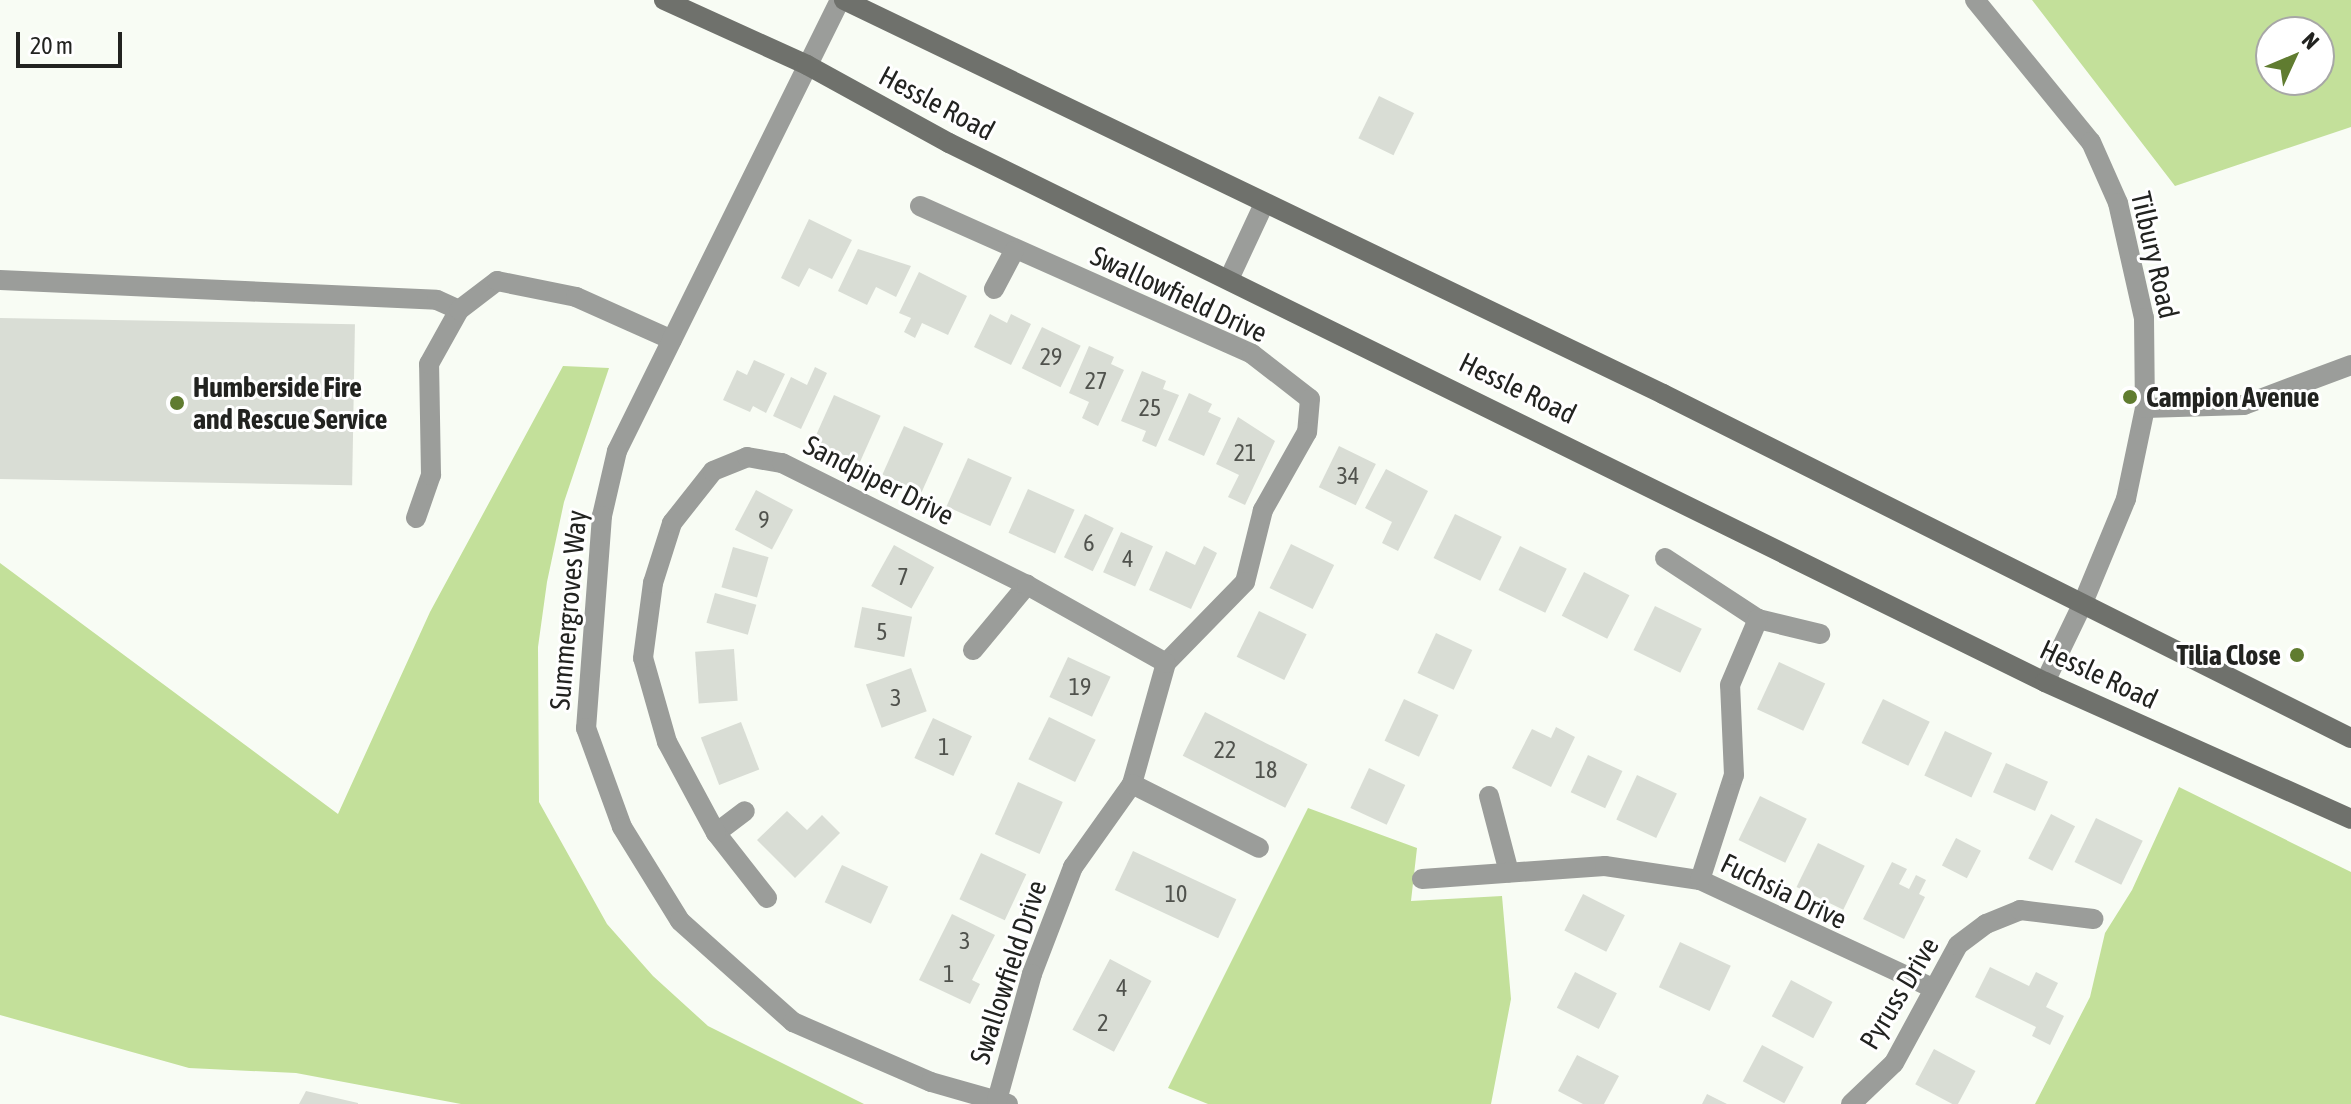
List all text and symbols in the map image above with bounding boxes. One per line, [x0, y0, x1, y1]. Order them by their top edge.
scale bar [20, 16, 126, 66]
north arrow [2255, 16, 2335, 96]
text: N [2297, 27, 2325, 54]
text: 20 m [30, 32, 73, 59]
street label: Hessle Road [874, 59, 1000, 147]
street label: Tilbury Road [2124, 188, 2186, 322]
street label: Swallowfield Drive [1086, 239, 1272, 349]
house number: 29 [1040, 343, 1062, 371]
street label: Hessle Road [1454, 345, 1582, 431]
house number: 27 [1085, 367, 1107, 395]
place label: Humberside Fire and Rescue Service [193, 370, 388, 436]
place label: Campion Avenue [2146, 380, 2320, 414]
marker: Campion Avenue [2121, 388, 2139, 406]
marker: Humberside Fire and Rescue Service [168, 394, 186, 412]
house number: 25 [1139, 394, 1161, 422]
street label: Sandpiper Drive [798, 428, 960, 532]
house number: 21 [1234, 439, 1256, 467]
house number: 34 [1337, 462, 1359, 490]
house number: 9 [758, 506, 770, 534]
street label: Summergroves Way [543, 509, 593, 711]
house number: 6 [1083, 529, 1095, 557]
house number: 4 [1122, 545, 1134, 573]
house number: 7 [897, 563, 909, 591]
house number: 5 [876, 618, 888, 646]
street label: Hessle Road [2035, 632, 2163, 716]
place label: Tilia Close [2177, 638, 2281, 672]
marker: Tilia Close [2288, 646, 2306, 664]
house number: 19 [1069, 673, 1091, 701]
house number: 3 [890, 684, 902, 712]
house number: 1 [938, 733, 950, 761]
house number: 22 [1214, 736, 1236, 764]
house number: 18 [1255, 756, 1277, 784]
street label: Fuchsia Drive [1716, 846, 1852, 936]
street label: Swallowfield Drive [963, 876, 1053, 1068]
house number: 10 [1165, 880, 1187, 908]
house number: 3 [959, 927, 971, 955]
street label: Pyruss Drive [1852, 931, 1946, 1055]
house number: 1 [943, 960, 955, 988]
house number: 4 [1116, 974, 1128, 1002]
house number: 2 [1097, 1009, 1109, 1037]

